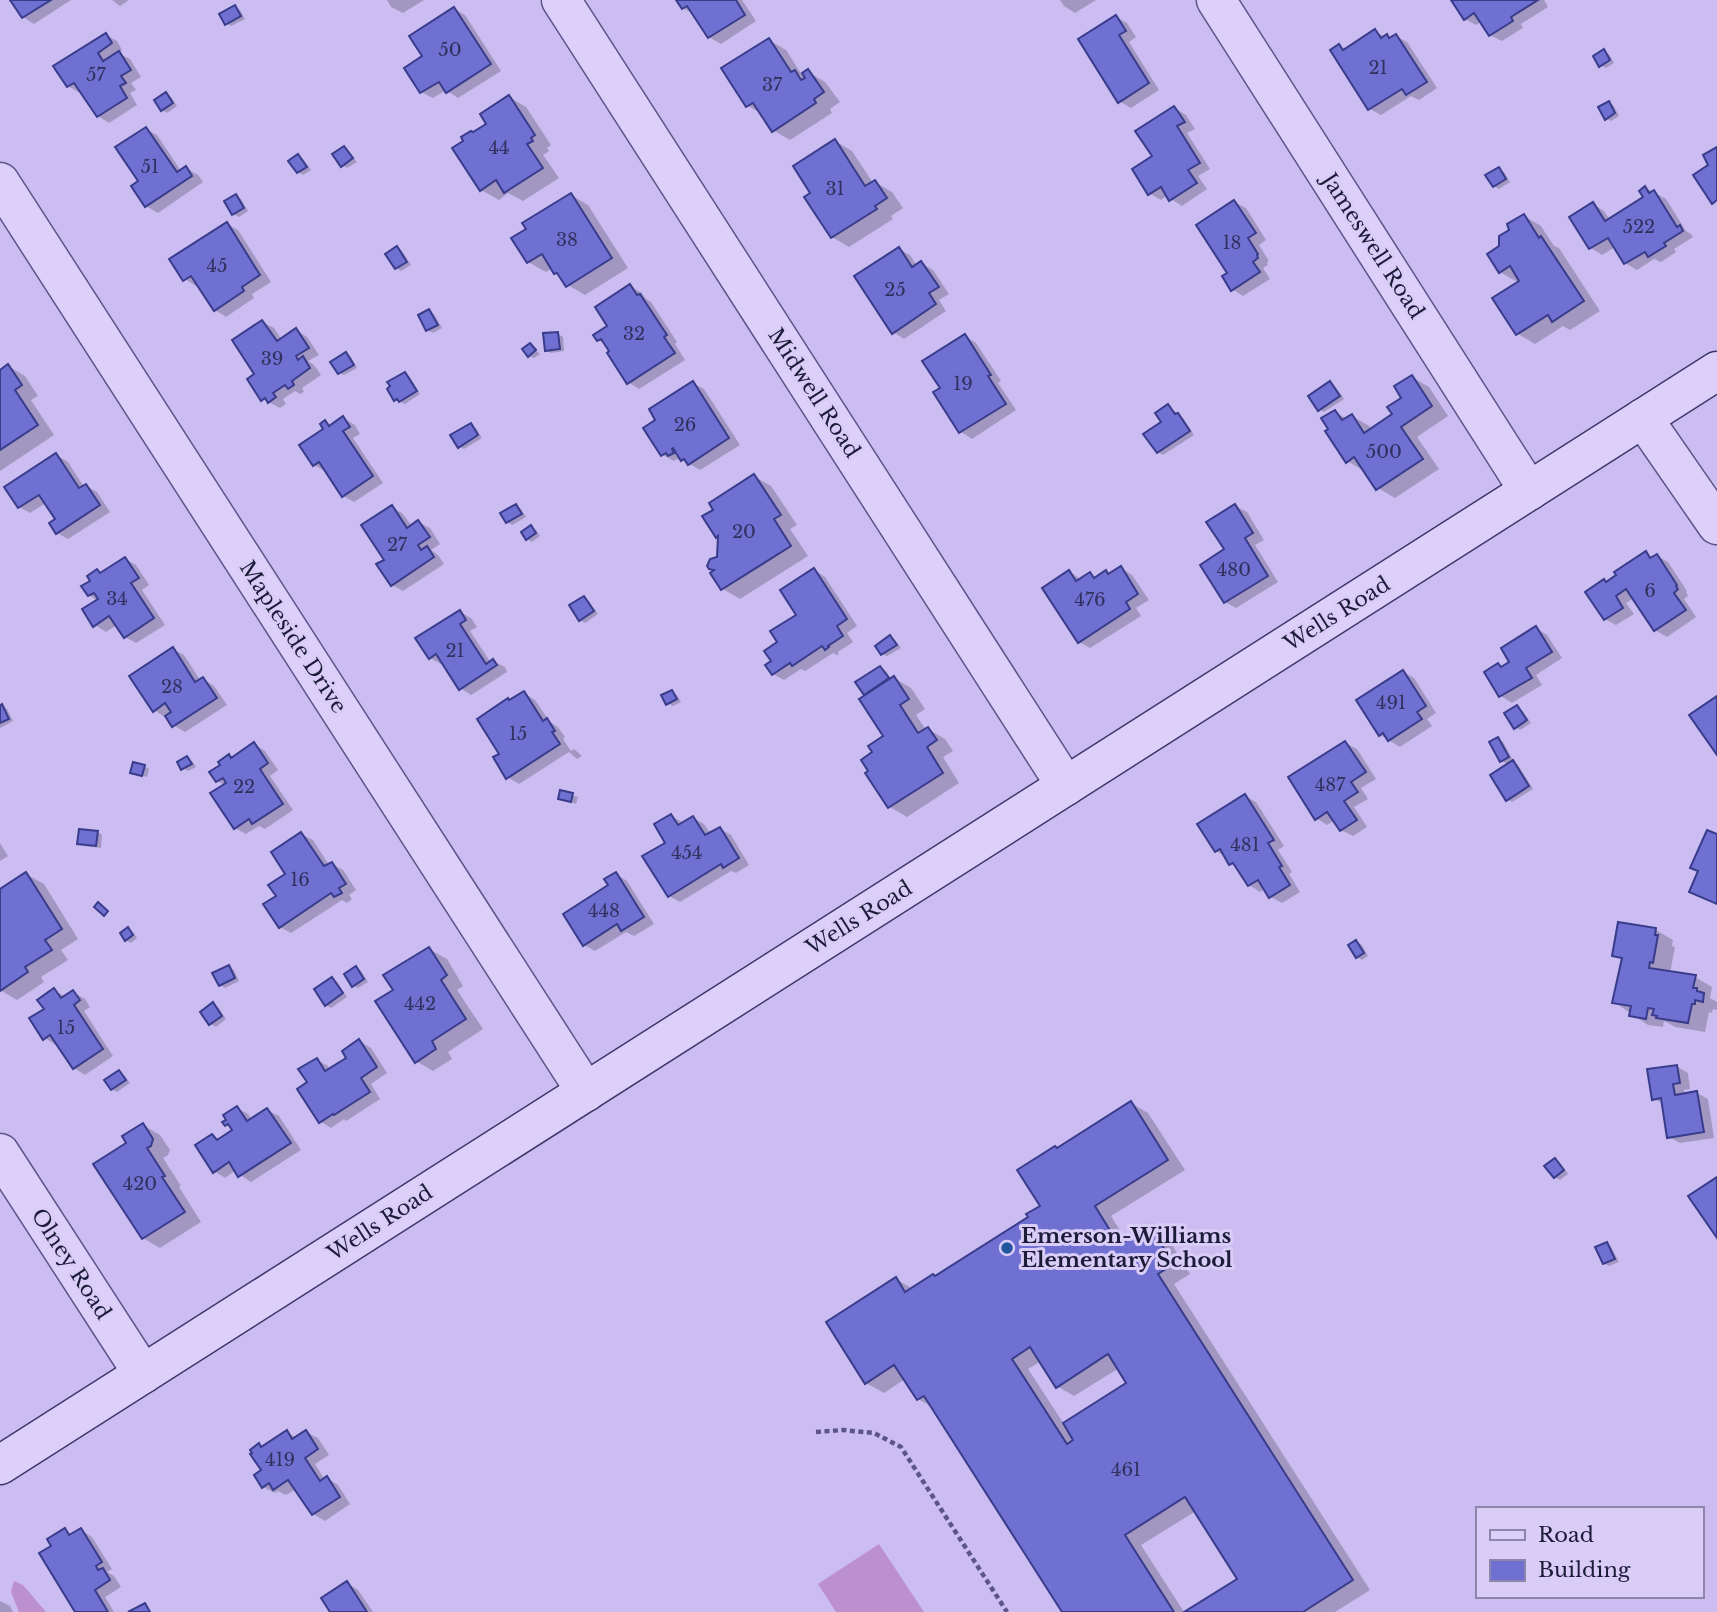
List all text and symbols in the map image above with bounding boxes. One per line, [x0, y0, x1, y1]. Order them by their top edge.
house number: 50 [438, 39, 462, 61]
house number: 21 [1368, 57, 1388, 79]
house number: 57 [86, 64, 107, 86]
house number: 37 [762, 74, 783, 96]
house number: 44 [488, 137, 510, 159]
house number: 51 [141, 156, 159, 178]
street label: Jameswell Road [1315, 166, 1430, 324]
house number: 31 [825, 178, 845, 200]
house number: 522 [1623, 216, 1655, 238]
house number: 38 [556, 229, 578, 251]
house number: 18 [1223, 232, 1241, 254]
house number: 45 [207, 255, 227, 277]
house number: 25 [884, 279, 906, 301]
house number: 32 [623, 323, 645, 345]
street label: Midwell Road [762, 323, 866, 463]
house number: 39 [261, 348, 283, 370]
house number: 19 [953, 373, 973, 395]
house number: 26 [674, 414, 696, 436]
house number: 500 [1366, 441, 1402, 463]
house number: 20 [732, 521, 756, 543]
house number: 27 [387, 534, 408, 556]
street label: Mapleside Drive [234, 556, 352, 718]
house number: 480 [1217, 559, 1251, 581]
street label: Wells Road [1278, 571, 1395, 657]
house number: 6 [1644, 580, 1656, 602]
house number: 34 [106, 588, 128, 610]
house number: 476 [1074, 589, 1106, 611]
house number: 21 [445, 640, 465, 662]
house number: 28 [161, 676, 183, 698]
house number: 491 [1376, 692, 1406, 714]
house number: 15 [509, 723, 527, 745]
house number: 487 [1315, 774, 1346, 796]
house number: 22 [233, 776, 255, 798]
house number: 481 [1230, 834, 1260, 856]
house number: 454 [671, 842, 703, 864]
house number: 16 [290, 869, 310, 891]
street label: Wells Road [800, 875, 917, 961]
house number: 448 [588, 900, 620, 922]
house number: 442 [404, 993, 436, 1015]
house number: 15 [57, 1017, 75, 1039]
house number: 420 [123, 1173, 157, 1195]
street label: Wells Road [322, 1179, 437, 1267]
street label: Olney Road [25, 1204, 117, 1324]
place label: Emerson-Williams Elementary School [1021, 1223, 1233, 1273]
marker: Emerson-Williams Elementary School [999, 1240, 1015, 1256]
house number: 419 [265, 1449, 295, 1471]
house number: 461 [1111, 1459, 1141, 1481]
legend [1476, 1507, 1703, 1598]
text: Road [1538, 1522, 1594, 1548]
text: Building [1538, 1557, 1631, 1583]

